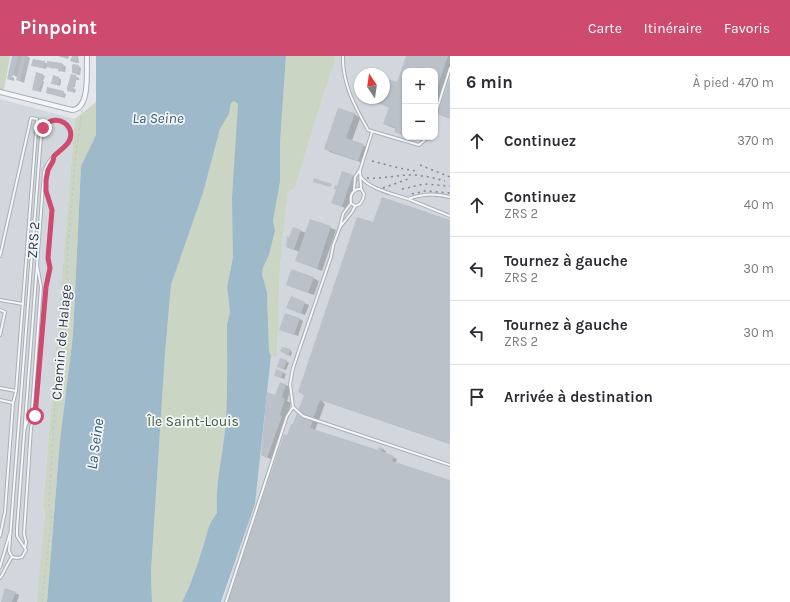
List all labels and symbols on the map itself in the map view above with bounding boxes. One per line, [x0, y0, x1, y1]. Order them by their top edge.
north arrow [354, 68, 390, 104]
water label: La Seine [132, 109, 184, 127]
route end [34, 119, 52, 137]
street label: ZRS 2 [24, 221, 43, 259]
street label: Chemin de Halage [48, 284, 75, 400]
route start [26, 407, 44, 425]
park label: Île Saint-Louis [146, 413, 239, 430]
water label: La Seine [83, 417, 107, 471]

